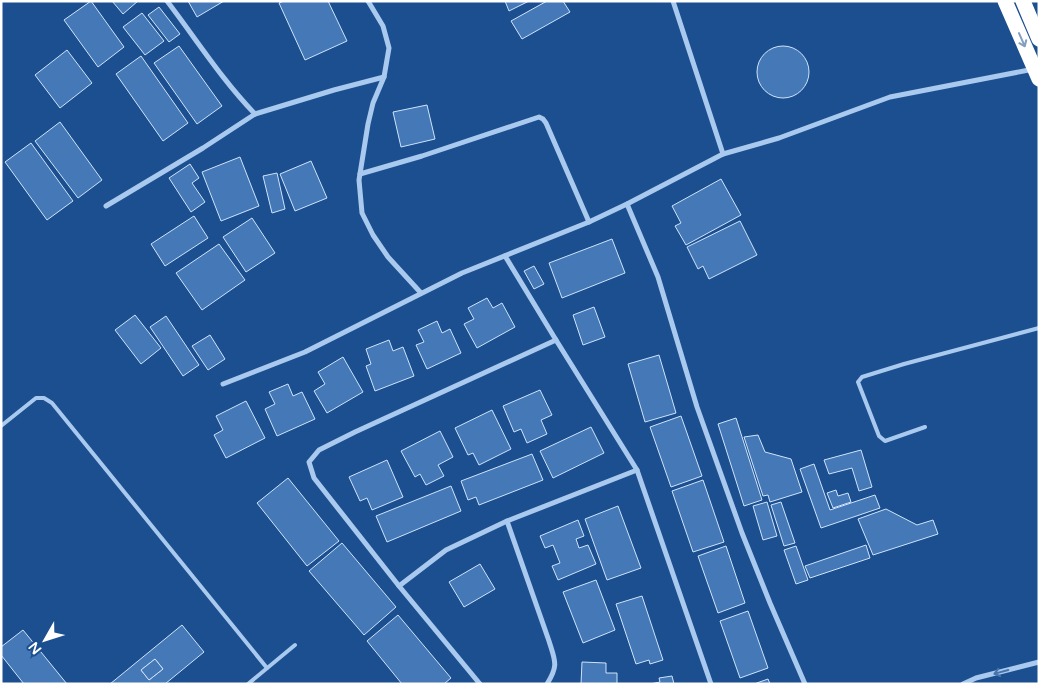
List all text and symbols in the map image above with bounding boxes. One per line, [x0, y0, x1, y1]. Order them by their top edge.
one-way arrow [1017, 32, 1027, 47]
north arrow [20, 615, 70, 665]
text: N [25, 638, 45, 658]
one-way arrow [993, 668, 1009, 677]

